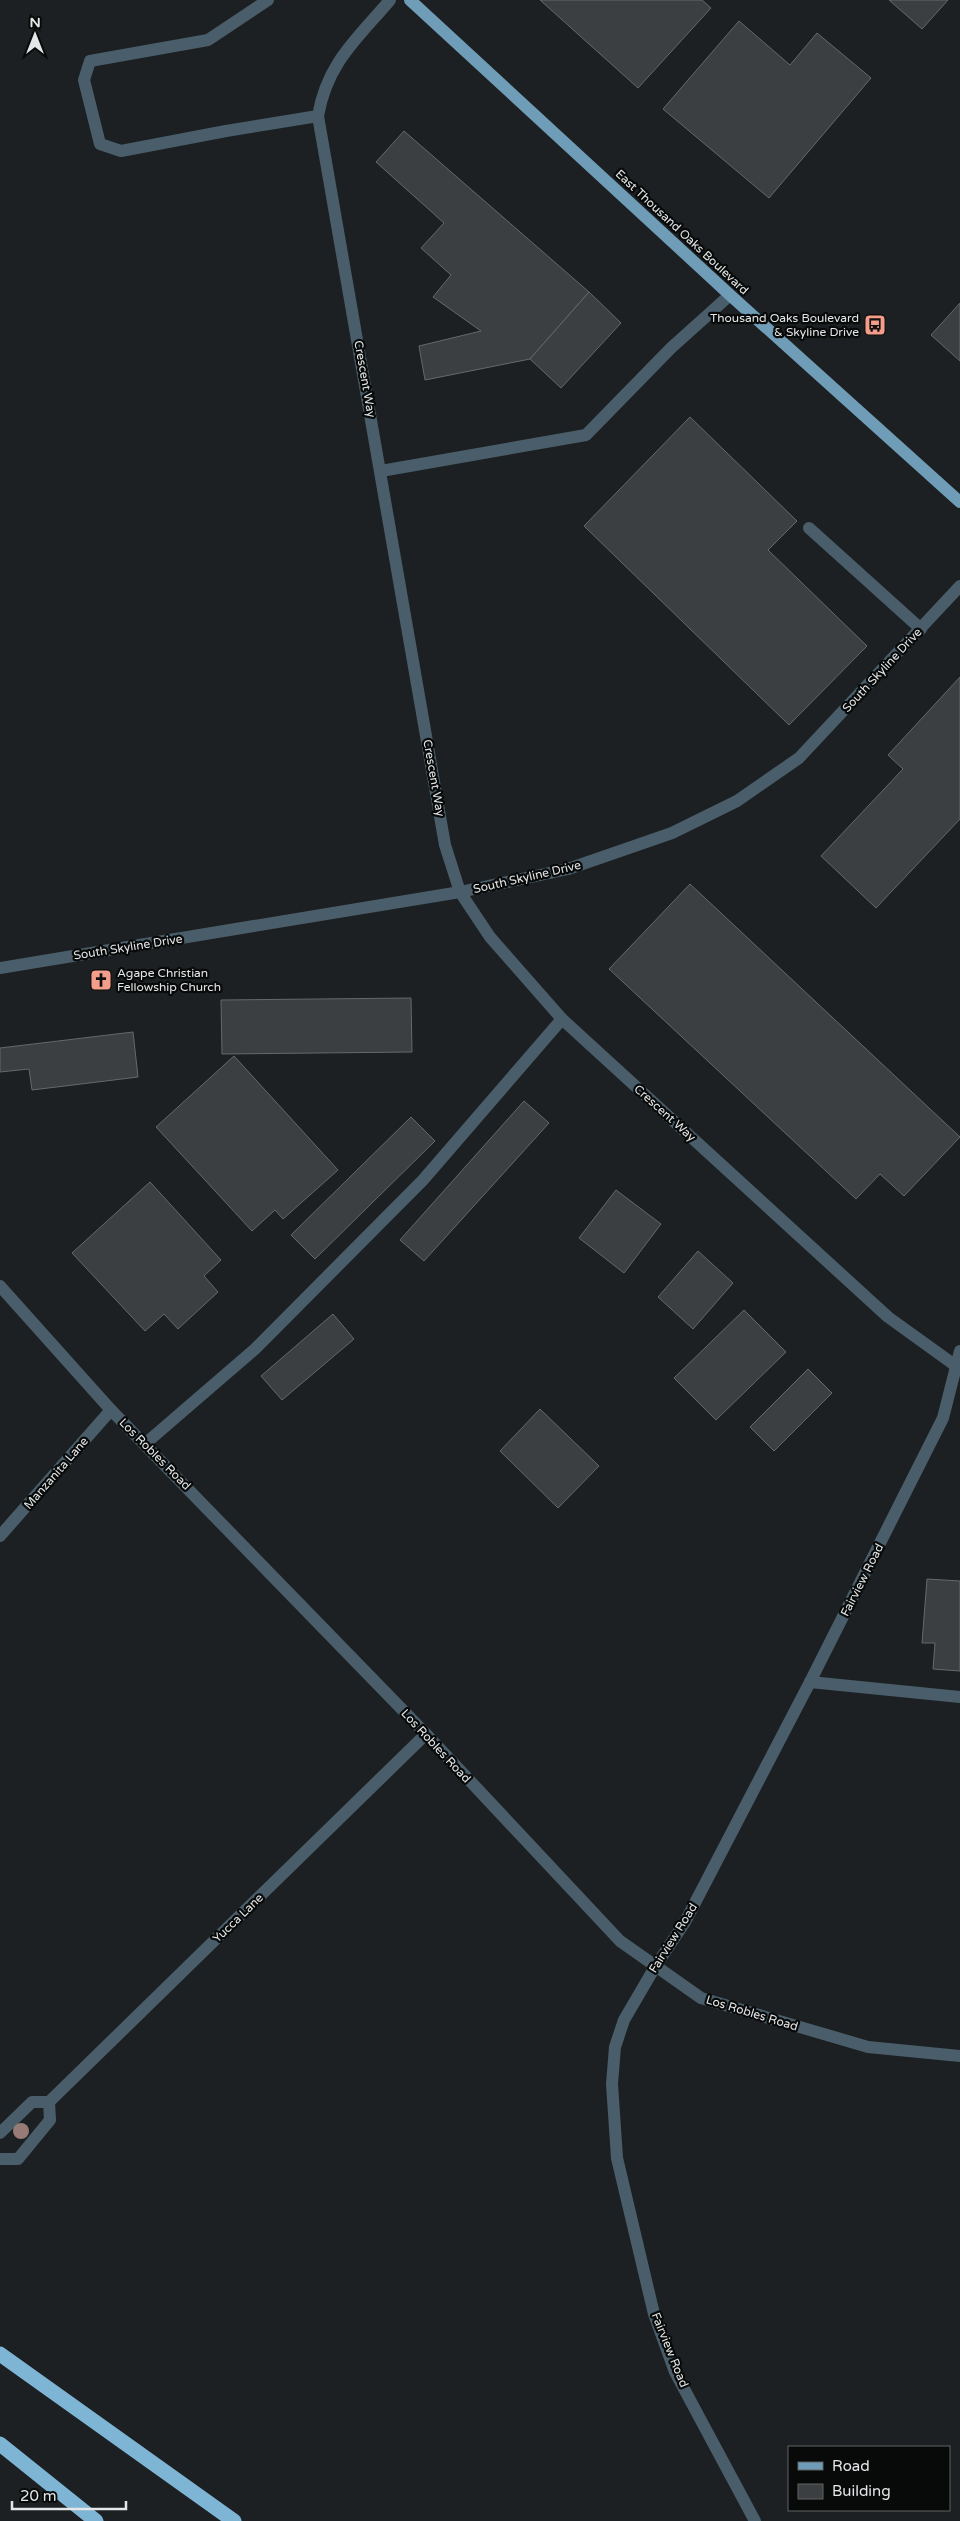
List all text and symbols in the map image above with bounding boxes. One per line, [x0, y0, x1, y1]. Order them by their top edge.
north arrow [10, 10, 60, 60]
text: N [29, 14, 41, 31]
street label: East Thousand Oaks Boulevard [613, 167, 751, 297]
place label: Thousand Oaks Boulevard & Skyline Drive [710, 311, 859, 339]
bus stop icon: Thousand Oaks Boulevard & Skyline Drive [863, 313, 887, 337]
street label: Crescent Way [351, 339, 379, 419]
street label: South Skyline Drive [839, 625, 925, 715]
street label: Crescent Way [420, 738, 448, 818]
street label: South Skyline Drive [472, 858, 582, 896]
street label: South Skyline Drive [73, 931, 184, 963]
place label: Agape Christian Fellowship Church [117, 966, 221, 994]
church icon: Agape Christian Fellowship Church [89, 968, 113, 992]
street label: Crescent Way [631, 1082, 699, 1145]
street label: Los Robles Road [116, 1415, 194, 1493]
street label: Manzanita Lane [21, 1434, 91, 1512]
street label: Fairview Road [838, 1541, 886, 1619]
street label: Los Robles Road [398, 1706, 474, 1786]
street label: Yucca Lane [210, 1890, 266, 1945]
street label: Fairview Road [646, 1901, 700, 1975]
street label: Los Robles Road [704, 1992, 800, 2034]
street label: Fairview Road [649, 2310, 691, 2390]
legend [788, 2446, 950, 2511]
text: Road [832, 2457, 870, 2475]
scale bar [12, 2478, 126, 2510]
text: Building [832, 2482, 891, 2500]
text: 20 m [20, 2487, 57, 2505]

